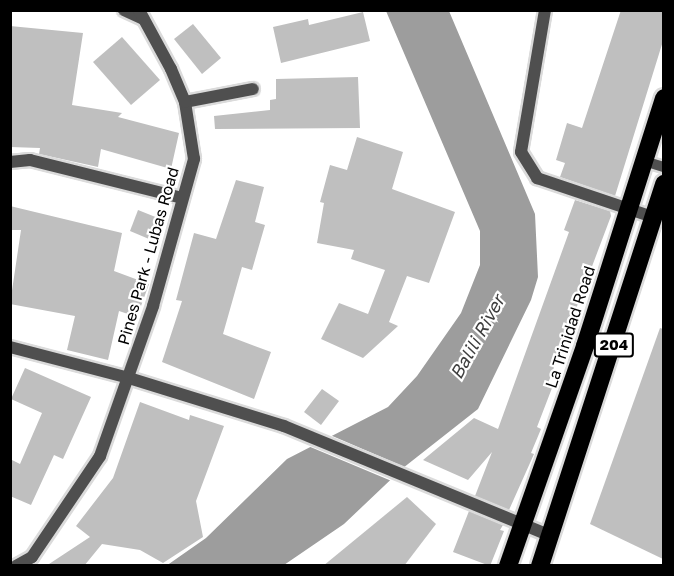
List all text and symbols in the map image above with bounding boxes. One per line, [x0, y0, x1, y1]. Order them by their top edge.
street label: Pines Park - Lubas Road [113, 165, 183, 347]
street label: La Trinidad Road [541, 263, 599, 391]
water label: Balili River [445, 291, 509, 383]
road number: 204 [593, 333, 635, 357]

